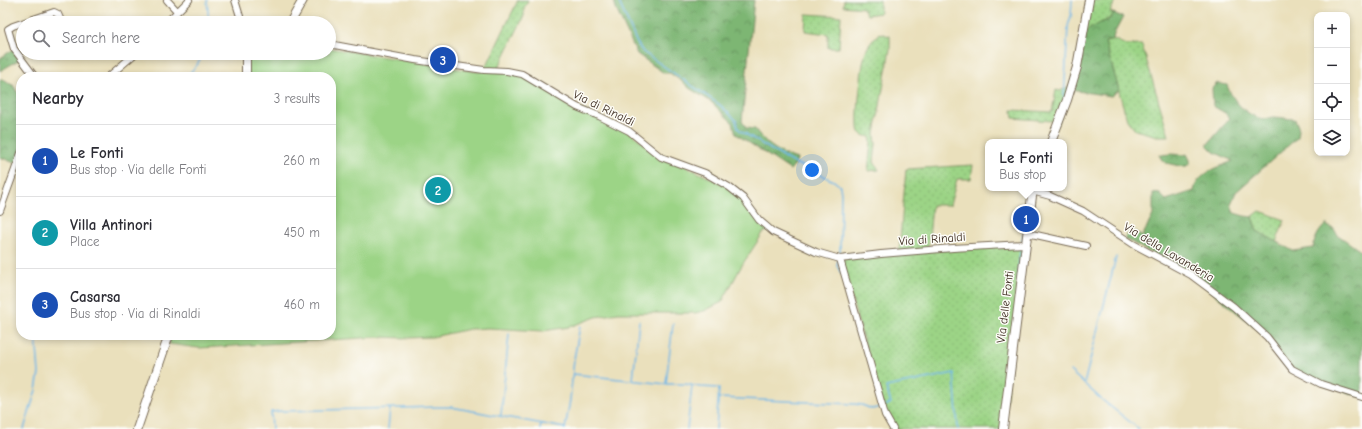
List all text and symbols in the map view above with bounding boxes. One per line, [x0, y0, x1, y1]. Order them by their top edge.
map controls [1314, 12, 1350, 156]
button: + [1314, 12, 1350, 48]
search box [16, 16, 336, 60]
icon: search [30, 27, 52, 49]
text: Search here [62, 29, 140, 47]
pin: 3 [430, 45, 456, 75]
button: − [1314, 48, 1350, 84]
button: locate [1314, 84, 1350, 120]
street label: Via di Rinaldi [571, 87, 637, 129]
text: Nearby [32, 89, 83, 108]
text: 3 results [274, 91, 320, 106]
button: layers [1314, 120, 1350, 156]
popup [985, 139, 1067, 191]
text: Le Fonti [70, 144, 124, 162]
text: Le Fonti [999, 149, 1053, 167]
text: 1 [42, 153, 48, 168]
text: 260 m [283, 153, 320, 168]
your location [802, 160, 822, 180]
text: Bus stop · Via delle Fonti [70, 162, 206, 177]
text: Bus stop [999, 167, 1046, 182]
pin: 2 [425, 175, 451, 205]
pin: 1 [1013, 204, 1039, 234]
text: Villa Antinori [70, 216, 152, 234]
street label: Via della Lavanderia [1121, 220, 1217, 284]
text: 2 [42, 225, 48, 240]
text: 450 m [284, 225, 320, 240]
street label: Via di Rinaldi [898, 230, 966, 248]
text: Place [70, 234, 100, 249]
street label: Via delle Fonti [994, 270, 1016, 344]
text: Casarsa [70, 288, 121, 306]
text: 3 [42, 297, 48, 312]
text: 460 m [284, 297, 320, 312]
text: Bus stop · Via di Rinaldi [70, 306, 200, 321]

